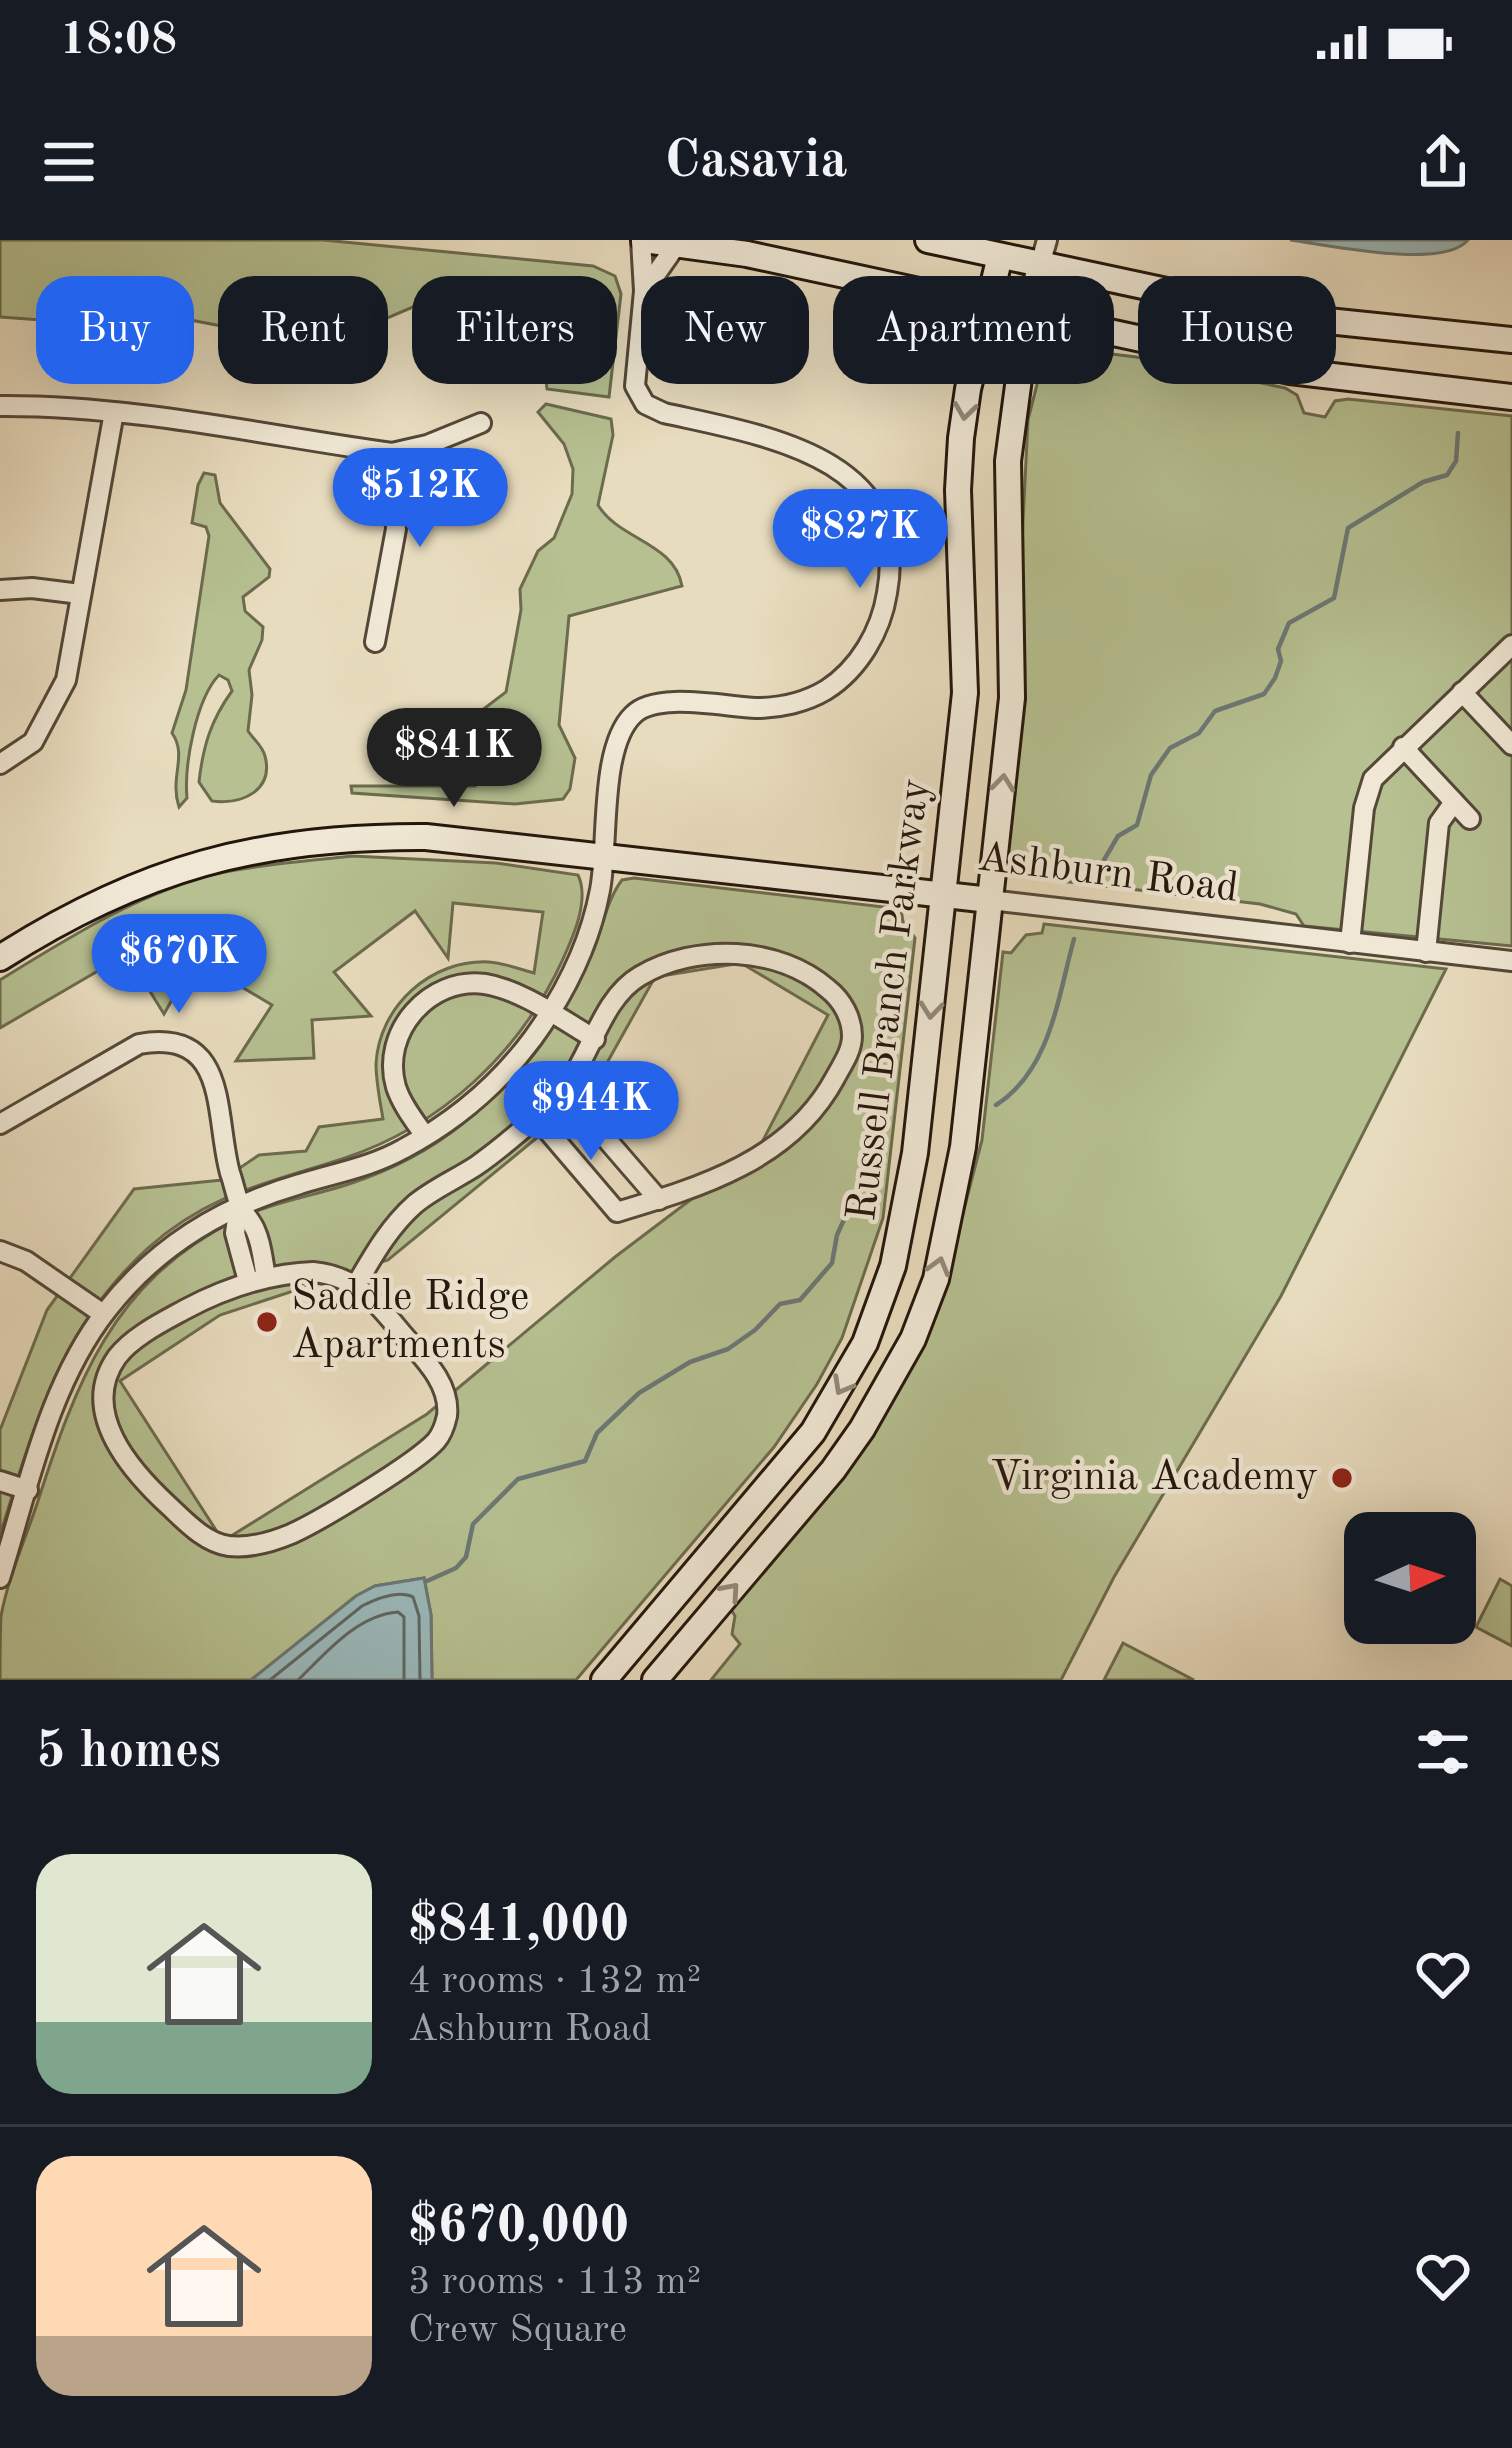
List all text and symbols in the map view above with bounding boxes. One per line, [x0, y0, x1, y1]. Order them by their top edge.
text: 18:08 [60, 19, 177, 64]
icon: menu [36, 129, 102, 195]
icon: share [1410, 129, 1476, 195]
text: Casavia [664, 135, 848, 189]
chip: Buy [36, 276, 194, 384]
chip: Rent [218, 276, 388, 384]
chip: Filters [412, 276, 617, 384]
chip: New [641, 276, 809, 384]
chip: Apartment [833, 276, 1114, 384]
chip: House [1138, 276, 1336, 384]
one-way arrow [953, 401, 979, 421]
pin: $512K [336, 448, 504, 550]
text: $512K [360, 467, 480, 506]
pin: $827K [776, 489, 944, 591]
text: $827K [800, 508, 920, 547]
pin: $841K [370, 708, 538, 810]
text: $841K [394, 727, 514, 766]
one-way arrow [989, 773, 1015, 793]
street label: Russell Branch Parkway [842, 776, 938, 1224]
street label: Ashburn Road [975, 837, 1241, 911]
pin: $670K [95, 914, 263, 1016]
text: $670K [119, 933, 239, 972]
one-way arrow [919, 1001, 944, 1020]
pin: $944K [507, 1061, 675, 1163]
text: $944K [531, 1080, 651, 1119]
one-way arrow [924, 1256, 949, 1277]
place label: Saddle Ridge Apartments [291, 1277, 529, 1367]
marker: Saddle Ridge Apartments [254, 1309, 280, 1335]
one-way arrow [833, 1374, 856, 1395]
place label: Virginia Academy [990, 1457, 1318, 1499]
marker: Virginia Academy [1329, 1465, 1355, 1491]
north arrow [1344, 1512, 1476, 1644]
map controls [1344, 1512, 1476, 1644]
one-way arrow [716, 1583, 738, 1605]
icon: filters [1410, 1719, 1476, 1785]
text: 5 homes [36, 1727, 221, 1778]
text: $841,000 [408, 1901, 629, 1952]
icon: home [132, 1902, 276, 2046]
icon: heart [1410, 1941, 1476, 2007]
text: 4 rooms · 132 m² [408, 1962, 701, 2001]
text: Ashburn Road [408, 2010, 652, 2049]
text: $670,000 [408, 2202, 629, 2253]
icon: home [132, 2204, 276, 2348]
icon: heart [1410, 2243, 1476, 2309]
text: 3 rooms · 113 m² [408, 2263, 701, 2302]
text: Crew Square [408, 2311, 627, 2350]

